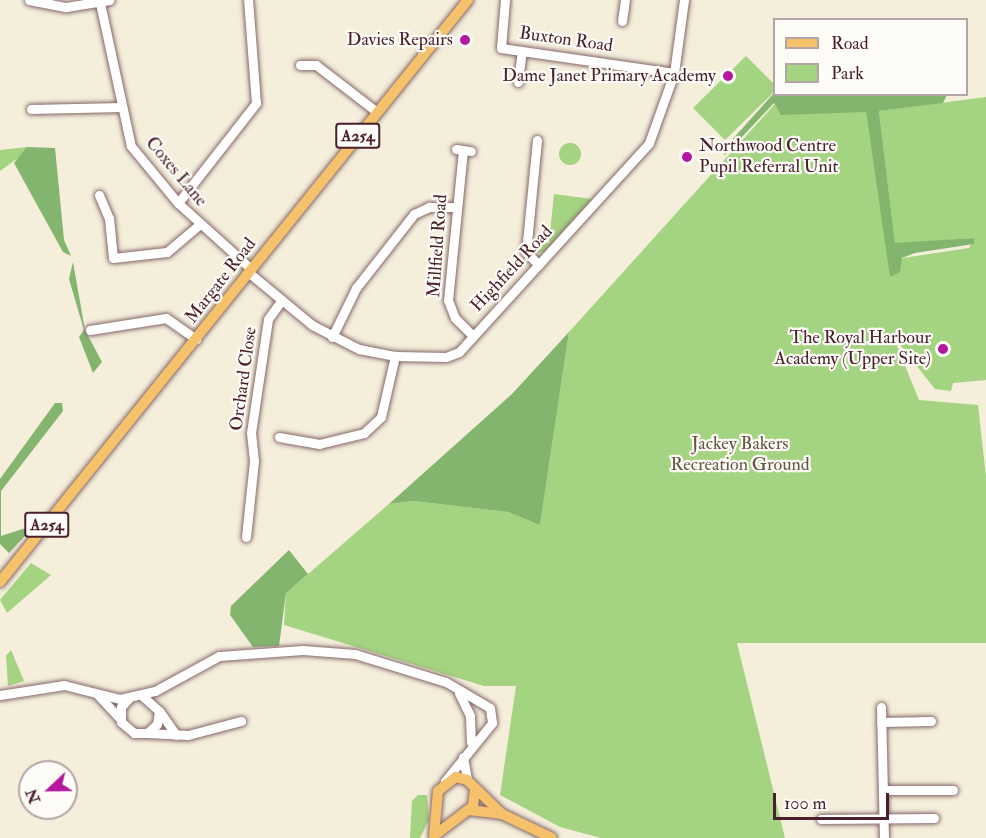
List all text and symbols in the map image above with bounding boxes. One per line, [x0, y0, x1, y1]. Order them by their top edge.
legend [773, 18, 968, 96]
street label: Buxton Road [518, 23, 614, 57]
place label: Davies Repairs [347, 29, 453, 51]
text: Road [831, 32, 869, 55]
marker: Davies Repairs [458, 33, 472, 47]
text: Park [831, 62, 864, 85]
place label: Dame Janet Primary Academy [502, 65, 716, 87]
marker: Dame Janet Primary Academy [721, 69, 735, 83]
road number: A254 [334, 123, 382, 149]
street label: Coxes Lane [141, 133, 211, 211]
place label: Northwood Centre Pupil Referral Unit [699, 136, 838, 178]
marker: Northwood Centre Pupil Referral Unit [680, 150, 694, 164]
street label: Millfield Road [424, 194, 452, 298]
street label: Highfield Road [467, 221, 557, 317]
street label: Margate Road [181, 234, 261, 328]
street label: Orchard Close [226, 326, 262, 432]
place label: The Royal Harbour Academy (Upper Site) [774, 328, 931, 370]
marker: The Royal Harbour Academy (Upper Site) [936, 342, 950, 356]
park label: Jackey Bakers Recreation Ground [670, 434, 810, 476]
road number: A254 [23, 512, 71, 538]
north arrow [18, 760, 78, 820]
scale bar [776, 781, 892, 819]
text: N [21, 786, 45, 806]
text: 100 m [784, 792, 827, 815]

